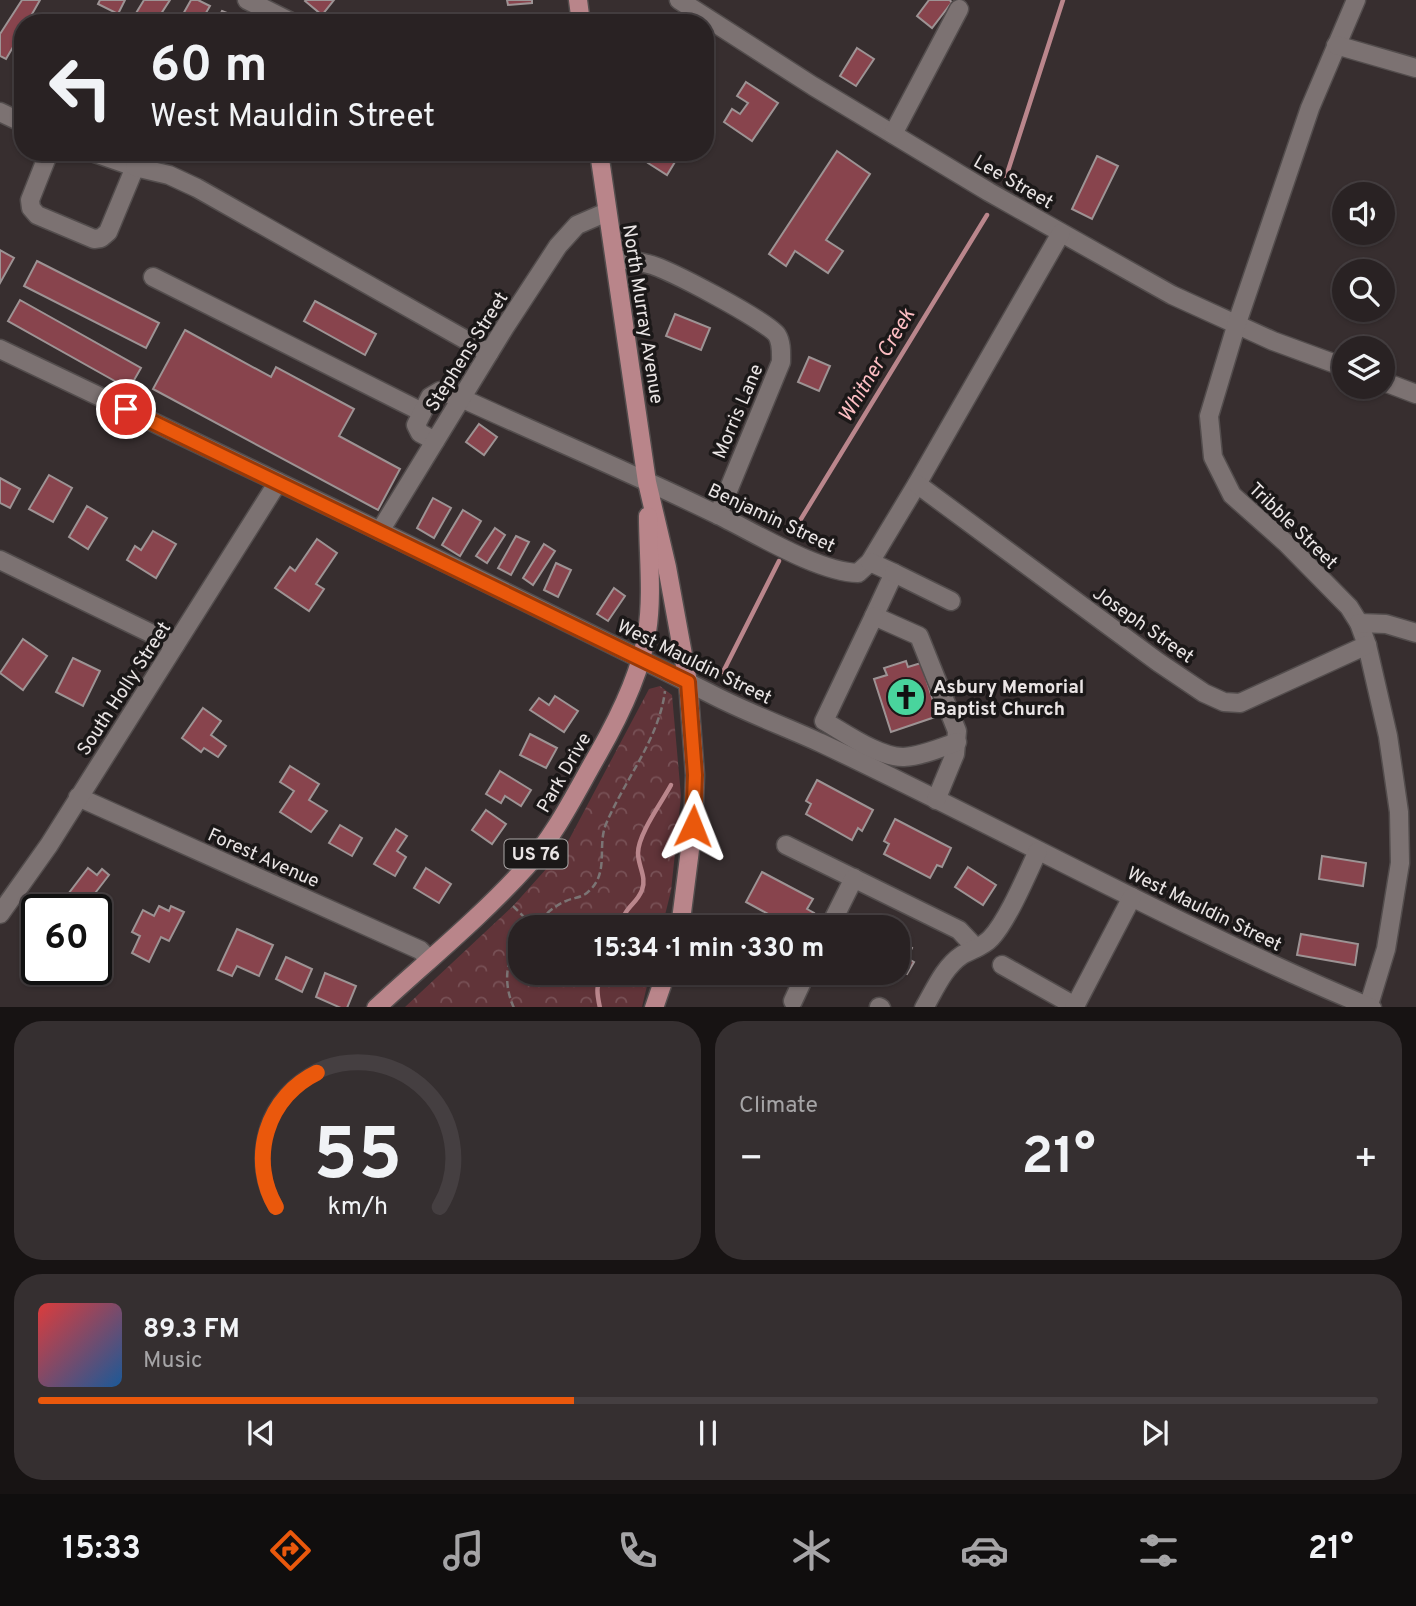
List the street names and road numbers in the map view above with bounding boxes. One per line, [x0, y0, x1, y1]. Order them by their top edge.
street label: Lee Street [969, 150, 1057, 215]
street label: North Murray Avenue [616, 223, 668, 406]
street label: Stephens Street [421, 288, 514, 417]
street label: Morris Lane [708, 361, 770, 463]
street label: Tribble Street [1243, 478, 1342, 575]
street label: Benjamin Street [704, 479, 839, 559]
street label: Joseph Street [1088, 582, 1198, 669]
street label: West Mauldin Street [613, 615, 775, 711]
street label: South Holly Street [72, 618, 177, 761]
street label: Park Drive [532, 729, 597, 817]
street label: Forest Avenue [204, 824, 323, 894]
road number: US 76 [504, 840, 568, 868]
street label: West Mauldin Street [1123, 862, 1285, 958]

